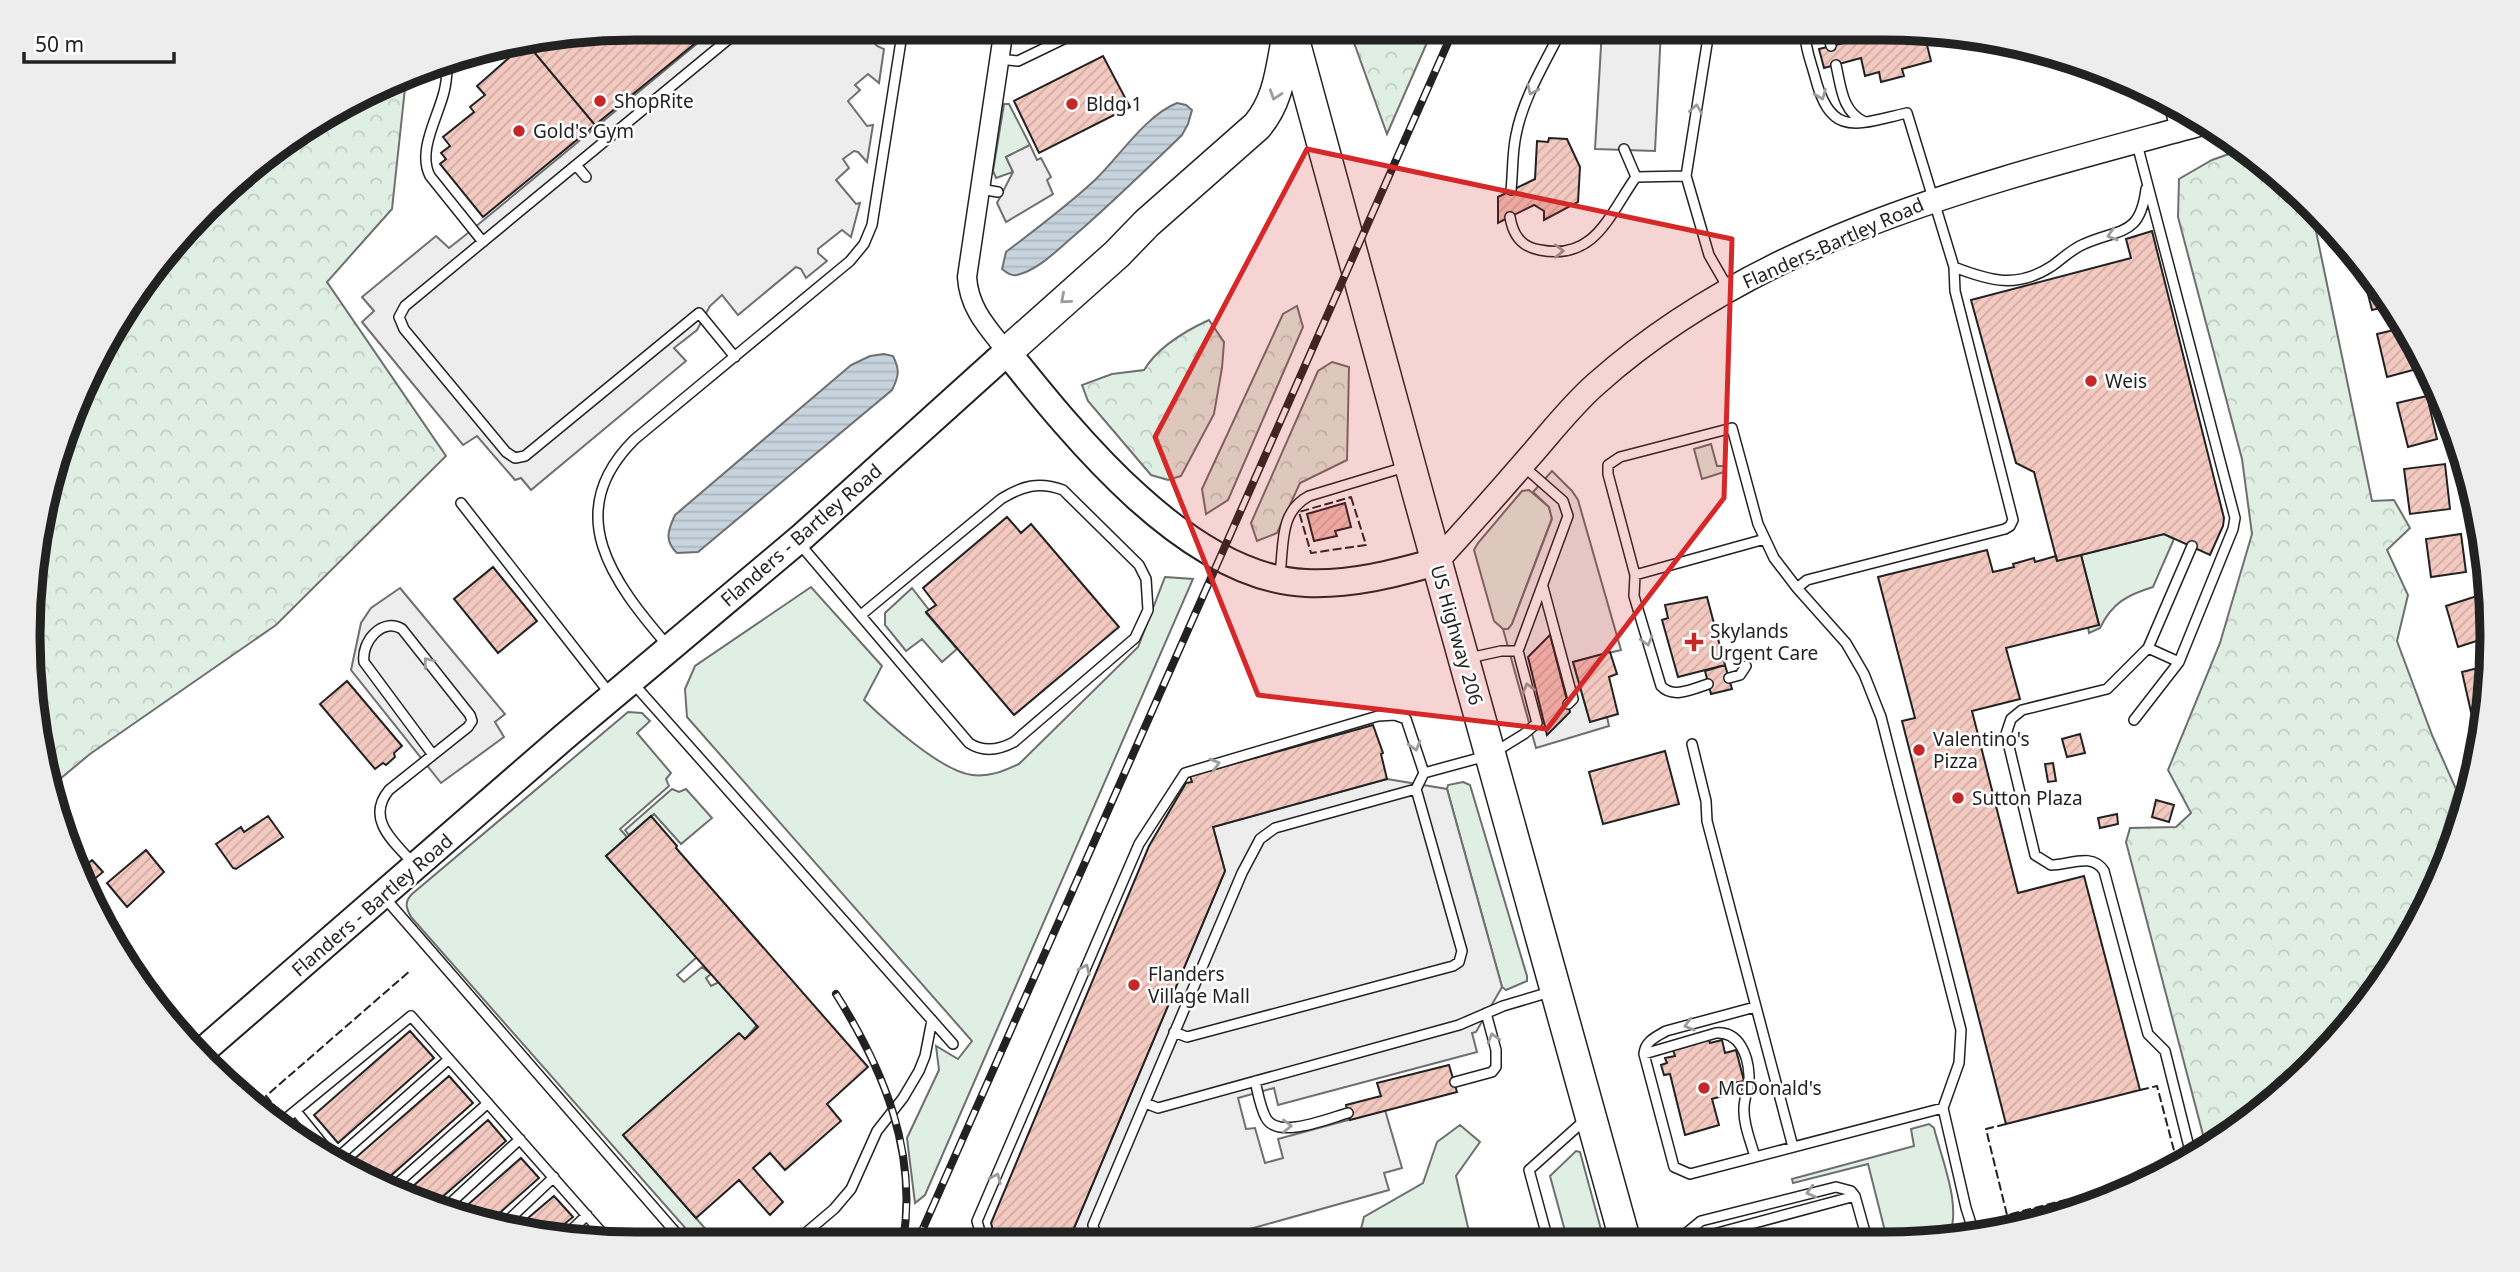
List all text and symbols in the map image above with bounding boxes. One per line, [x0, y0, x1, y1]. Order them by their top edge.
scale bar [24, 21, 175, 65]
text: 50 m [35, 30, 84, 58]
one-way arrow [1526, 83, 1540, 95]
place label: ShopRite [614, 88, 694, 114]
one-way arrow [1269, 88, 1283, 100]
one-way arrow [1813, 88, 1827, 100]
place label: Bldg 1 [1086, 91, 1142, 117]
marker: ShopRite [592, 93, 608, 109]
marker: Bldg 1 [1064, 96, 1080, 112]
one-way arrow [1689, 103, 1704, 115]
place label: Gold's Gym [533, 118, 634, 144]
marker: Gold's Gym [511, 123, 527, 139]
street label: Flanders-Bartley Road [1738, 191, 1928, 295]
one-way arrow [2106, 227, 2118, 242]
one-way arrow [1554, 243, 1565, 259]
one-way arrow [1061, 291, 1074, 303]
place label: Weis [2105, 368, 2147, 394]
marker: Weis [2083, 373, 2099, 389]
street label: Flanders - Bartley Road [715, 458, 887, 612]
street label: US Highway 206 [1425, 562, 1489, 708]
place label: Skylands Urgent Care [1710, 618, 1818, 666]
marker: Skylands Urgent Care [1684, 632, 1704, 652]
one-way arrow [1638, 635, 1653, 647]
one-way arrow [423, 657, 436, 669]
one-way arrow [1522, 682, 1536, 694]
place label: Valentino's Pizza [1933, 726, 2030, 774]
one-way arrow [1407, 740, 1422, 752]
marker: Valentino's Pizza [1911, 742, 1927, 758]
one-way arrow [1209, 758, 1221, 773]
place label: Sutton Plaza [1972, 785, 2083, 811]
marker: Sutton Plaza [1950, 790, 1966, 806]
street label: Flanders - Bartley Road [286, 828, 458, 982]
place label: Flanders Village Mall [1148, 961, 1250, 1009]
one-way arrow [1077, 964, 1091, 976]
marker: Flanders Village Mall [1126, 977, 1142, 993]
one-way arrow [1683, 1017, 1695, 1032]
one-way arrow [1486, 1032, 1501, 1044]
place label: McDonald's [1718, 1075, 1822, 1101]
marker: McDonald's [1696, 1080, 1712, 1096]
one-way arrow [1282, 1119, 1293, 1134]
one-way arrow [988, 1173, 1002, 1185]
one-way arrow [1805, 1184, 1817, 1198]

